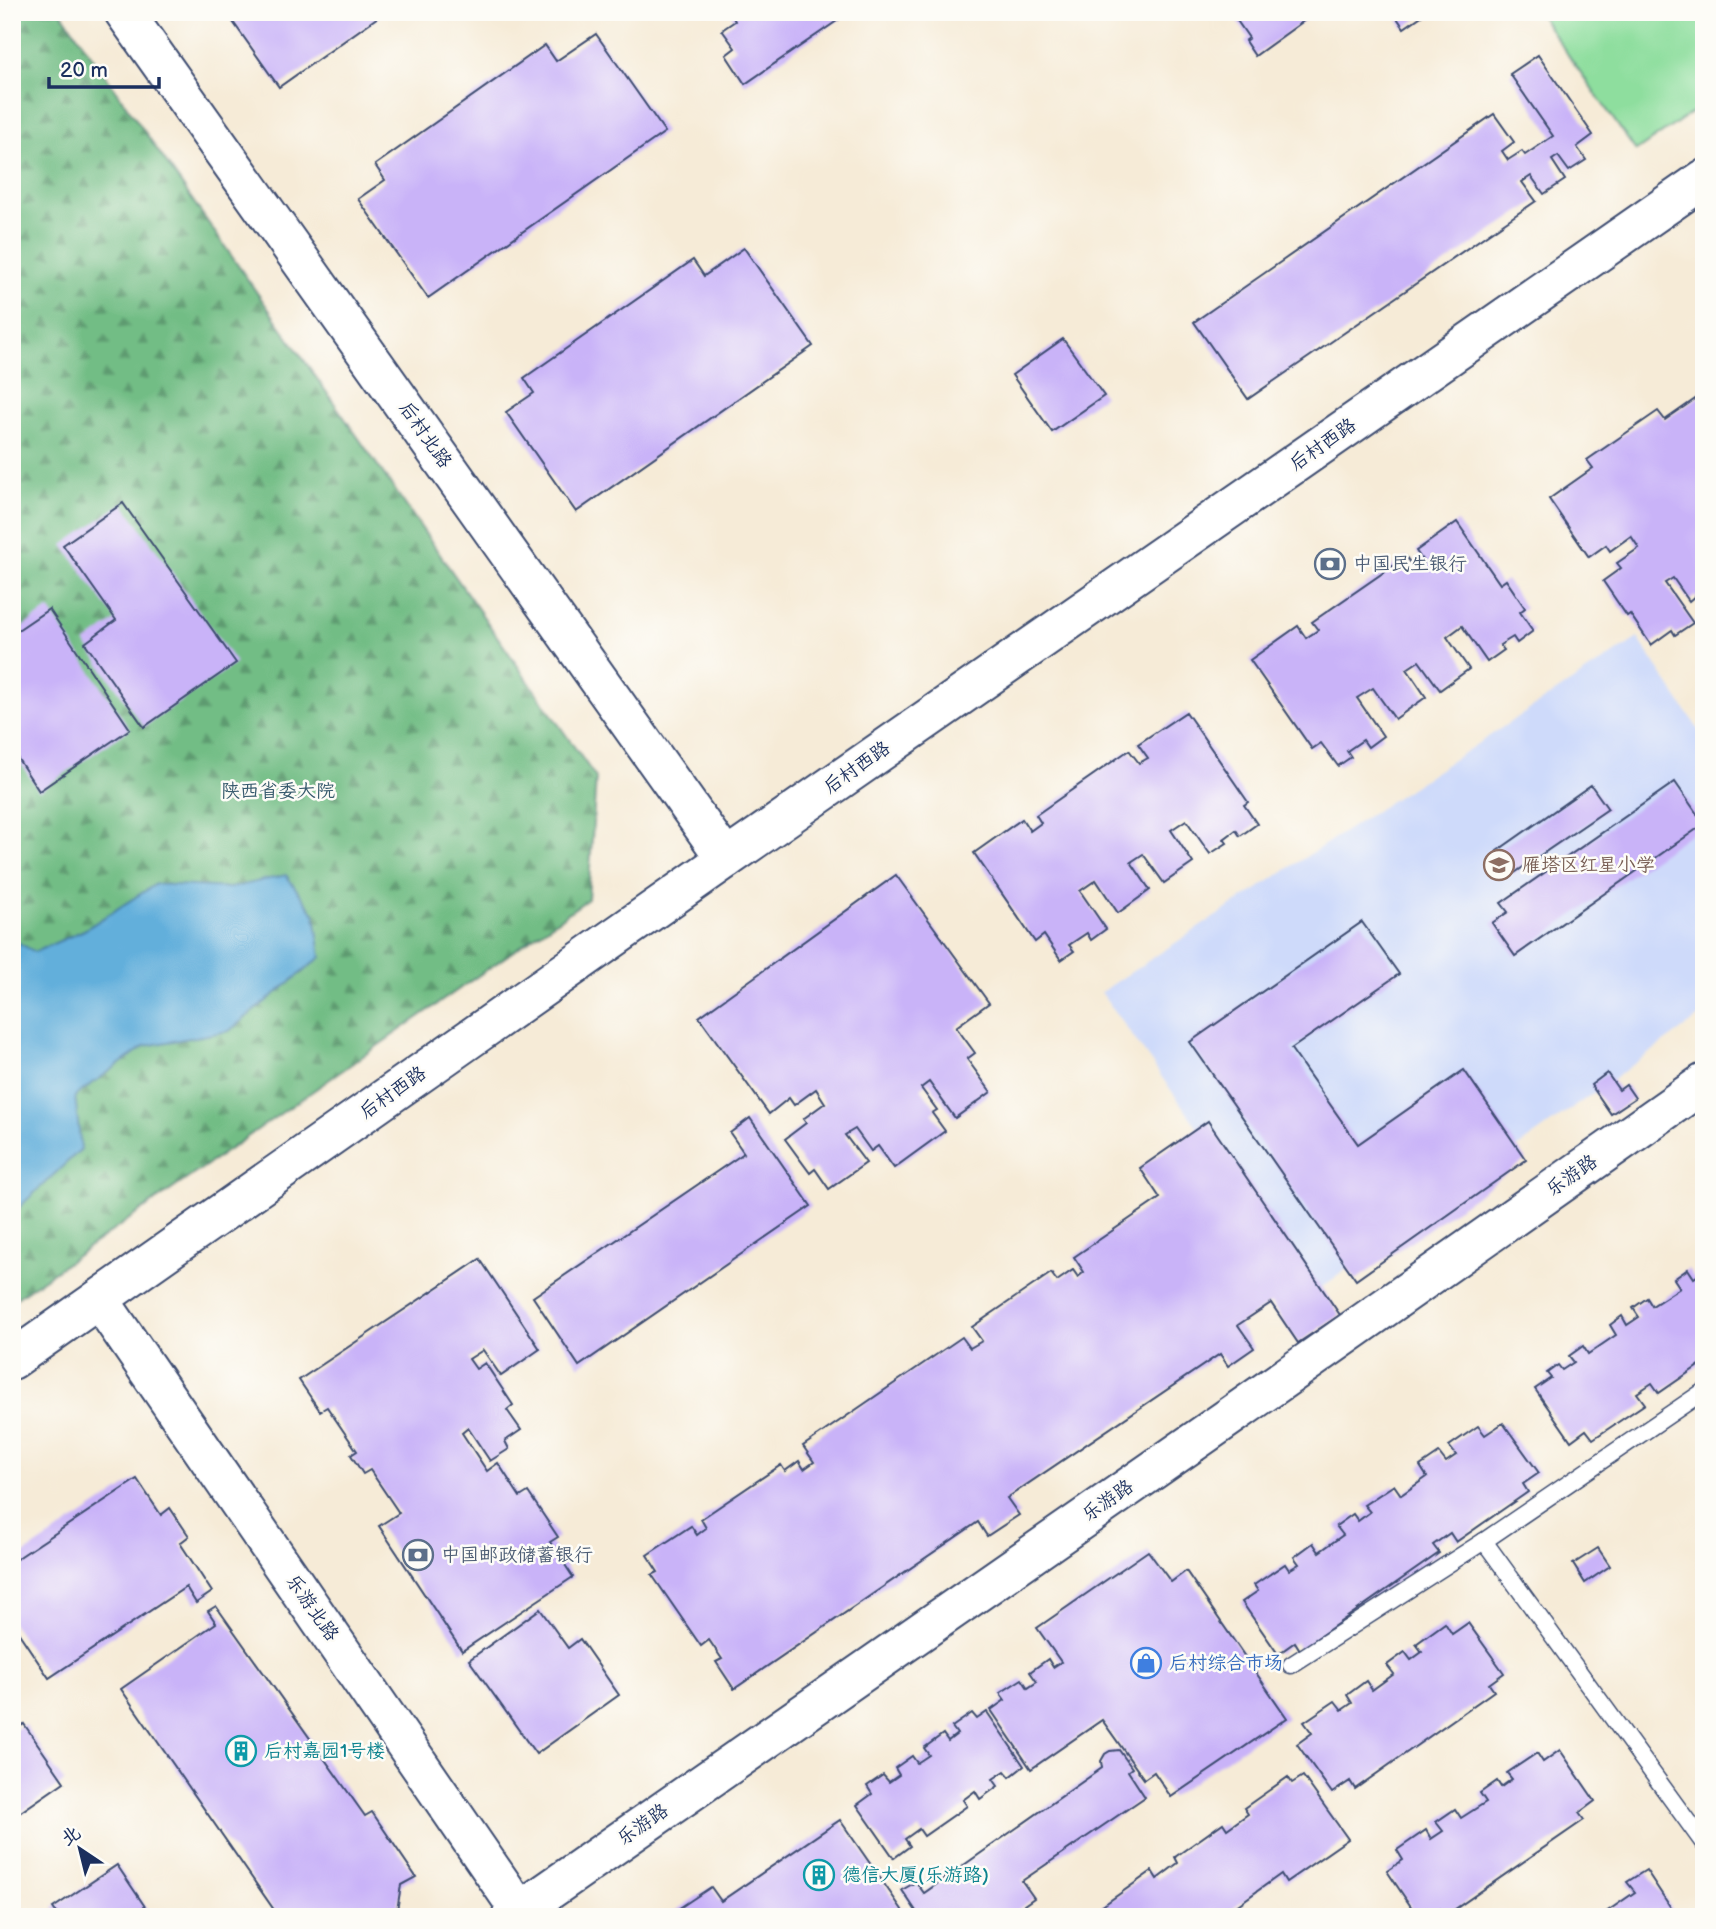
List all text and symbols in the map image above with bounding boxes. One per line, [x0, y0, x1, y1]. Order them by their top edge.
scale bar [49, 46, 159, 90]
text: 20 m [60, 58, 108, 83]
street label: 后村北路 [394, 397, 456, 473]
street label: 后村西路 [1285, 414, 1361, 476]
bank icon: 中国民生银行 [1313, 547, 1347, 581]
place label: 中国民生银行 [1353, 553, 1467, 576]
street label: 后村西路 [819, 737, 895, 799]
park label: 陕西省委大院 [221, 780, 335, 803]
school or university icon: 雁塔区红星小学 [1482, 848, 1516, 882]
place label: 雁塔区红星小学 [1522, 854, 1655, 877]
street label: 后村西路 [355, 1062, 431, 1124]
street label: 乐游路 [1542, 1150, 1602, 1202]
street label: 乐游路 [1078, 1475, 1138, 1527]
bank icon: 中国邮政储蓄银行 [401, 1538, 435, 1572]
place label: 中国邮政储蓄银行 [441, 1544, 593, 1567]
street label: 乐游北路 [281, 1570, 343, 1646]
shop icon: 后村综合市场 [1129, 1646, 1163, 1680]
place label: 后村综合市场 [1169, 1652, 1283, 1675]
building icon: 后村嘉园1号楼 [224, 1734, 258, 1768]
place label: 后村嘉园1号楼 [264, 1740, 385, 1763]
street label: 乐游路 [613, 1799, 673, 1851]
north arrow [46, 1814, 116, 1884]
text: 北 [57, 1821, 85, 1851]
building icon: 德信大厦(乐游路) [802, 1858, 836, 1892]
place label: 德信大厦(乐游路) [842, 1864, 989, 1887]

